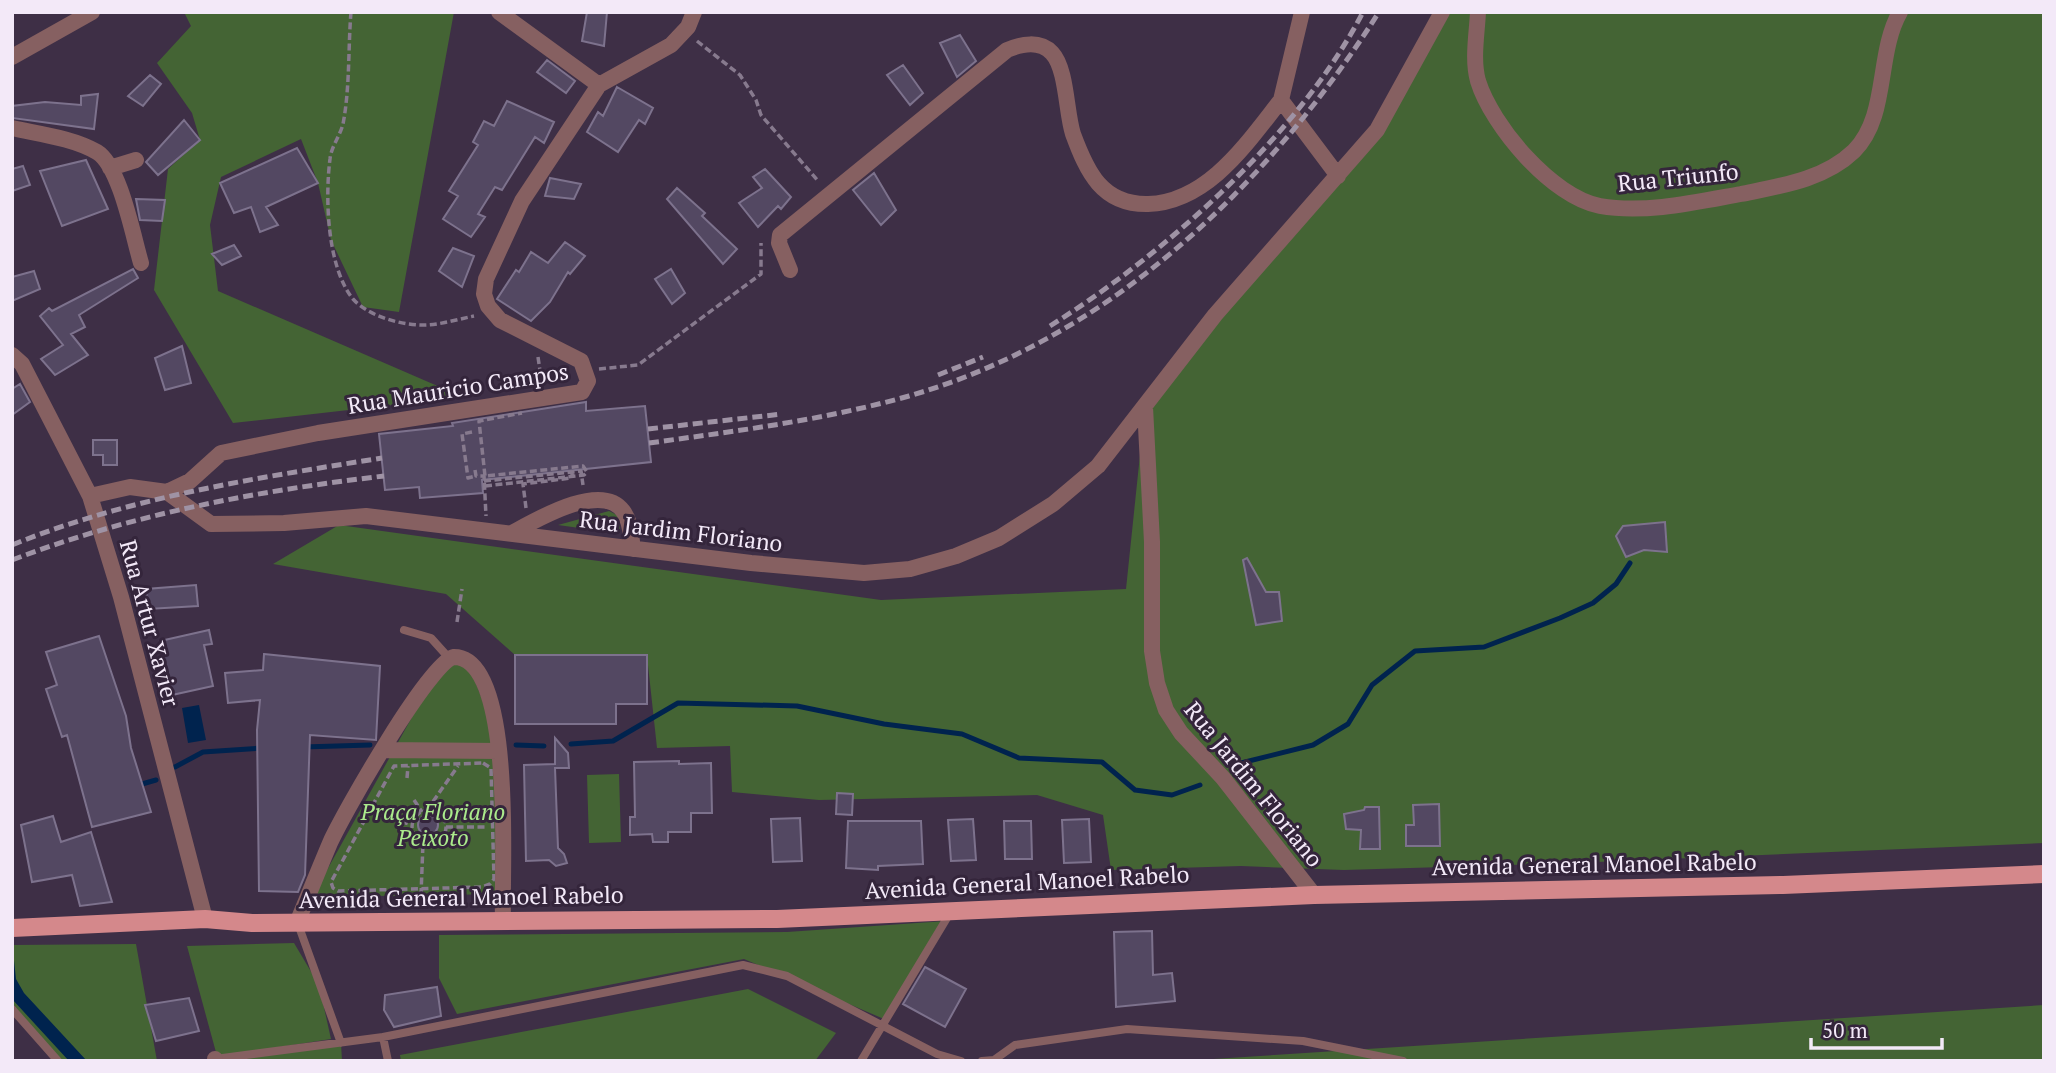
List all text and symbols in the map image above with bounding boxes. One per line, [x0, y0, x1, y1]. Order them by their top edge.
street label: Rua Triunfo [1616, 155, 1740, 199]
street label: Rua Mauricio Campos [345, 355, 571, 421]
street label: Rua Jardim Floriano [578, 503, 784, 559]
street label: Rua Artur Xavier [113, 536, 187, 710]
street label: Rua Jardim Floriano [1178, 695, 1330, 873]
park label: Praça Floriano Peixoto [360, 796, 505, 853]
street label: Avenida General Manoel Rabelo [1431, 846, 1757, 882]
street label: Avenida General Manoel Rabelo [864, 858, 1190, 906]
street label: Avenida General Manoel Rabelo [298, 879, 624, 915]
scale bar [1811, 1006, 1942, 1050]
text: 50 m [1822, 1016, 1868, 1044]

